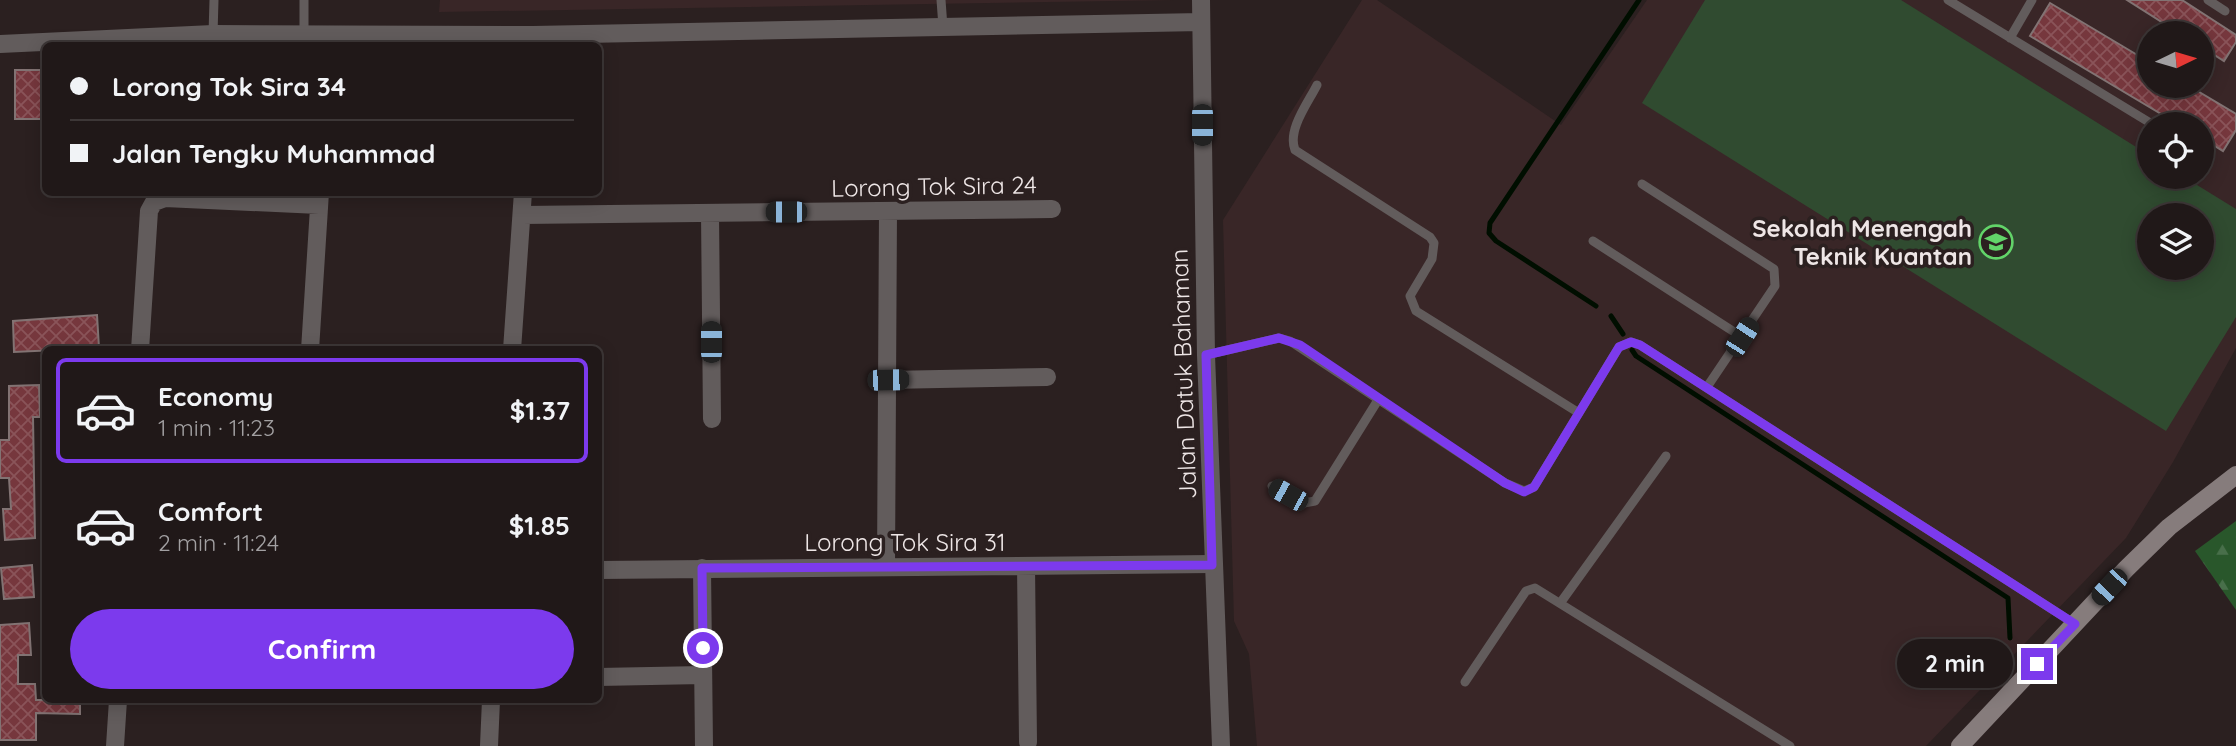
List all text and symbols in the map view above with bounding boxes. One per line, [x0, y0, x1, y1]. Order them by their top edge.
north arrow [2137, 21, 2214, 98]
map controls [2137, 21, 2214, 280]
text: Lorong Tok Sira 34 [112, 70, 346, 103]
car [1192, 104, 1213, 146]
button: locate [2137, 112, 2214, 189]
text: Jalan Tengku Muhammad [112, 137, 435, 170]
street label: Lorong Tok Sira 24 [831, 169, 1037, 203]
car [766, 202, 808, 223]
button: layers [2137, 203, 2214, 280]
place label: Sekolah Menengah Teknik Kuantan [1752, 213, 1972, 271]
school or university icon: Sekolah Menengah Teknik Kuantan [1977, 223, 2015, 261]
street label: Jalan Datuk Bahaman [1164, 248, 1202, 500]
car [1722, 314, 1763, 360]
car [701, 321, 722, 363]
car [867, 369, 910, 391]
icon: car [74, 379, 137, 442]
text: Economy [158, 380, 273, 413]
text: $1.37 [510, 394, 570, 427]
text: 1 min · 11:23 [158, 413, 275, 442]
car [1265, 476, 1312, 514]
icon: car [74, 494, 137, 557]
text: Comfort [158, 495, 263, 528]
text: $1.85 [509, 509, 570, 542]
street label: Lorong Tok Sira 31 [804, 527, 1006, 557]
text: 2 min · 11:24 [158, 528, 279, 557]
car [2087, 564, 2132, 610]
button: Confirm [70, 609, 574, 689]
route start [687, 632, 719, 664]
callout: 2 min [1897, 640, 2012, 688]
route end [2021, 648, 2053, 680]
text: 2 min [1925, 649, 1985, 678]

